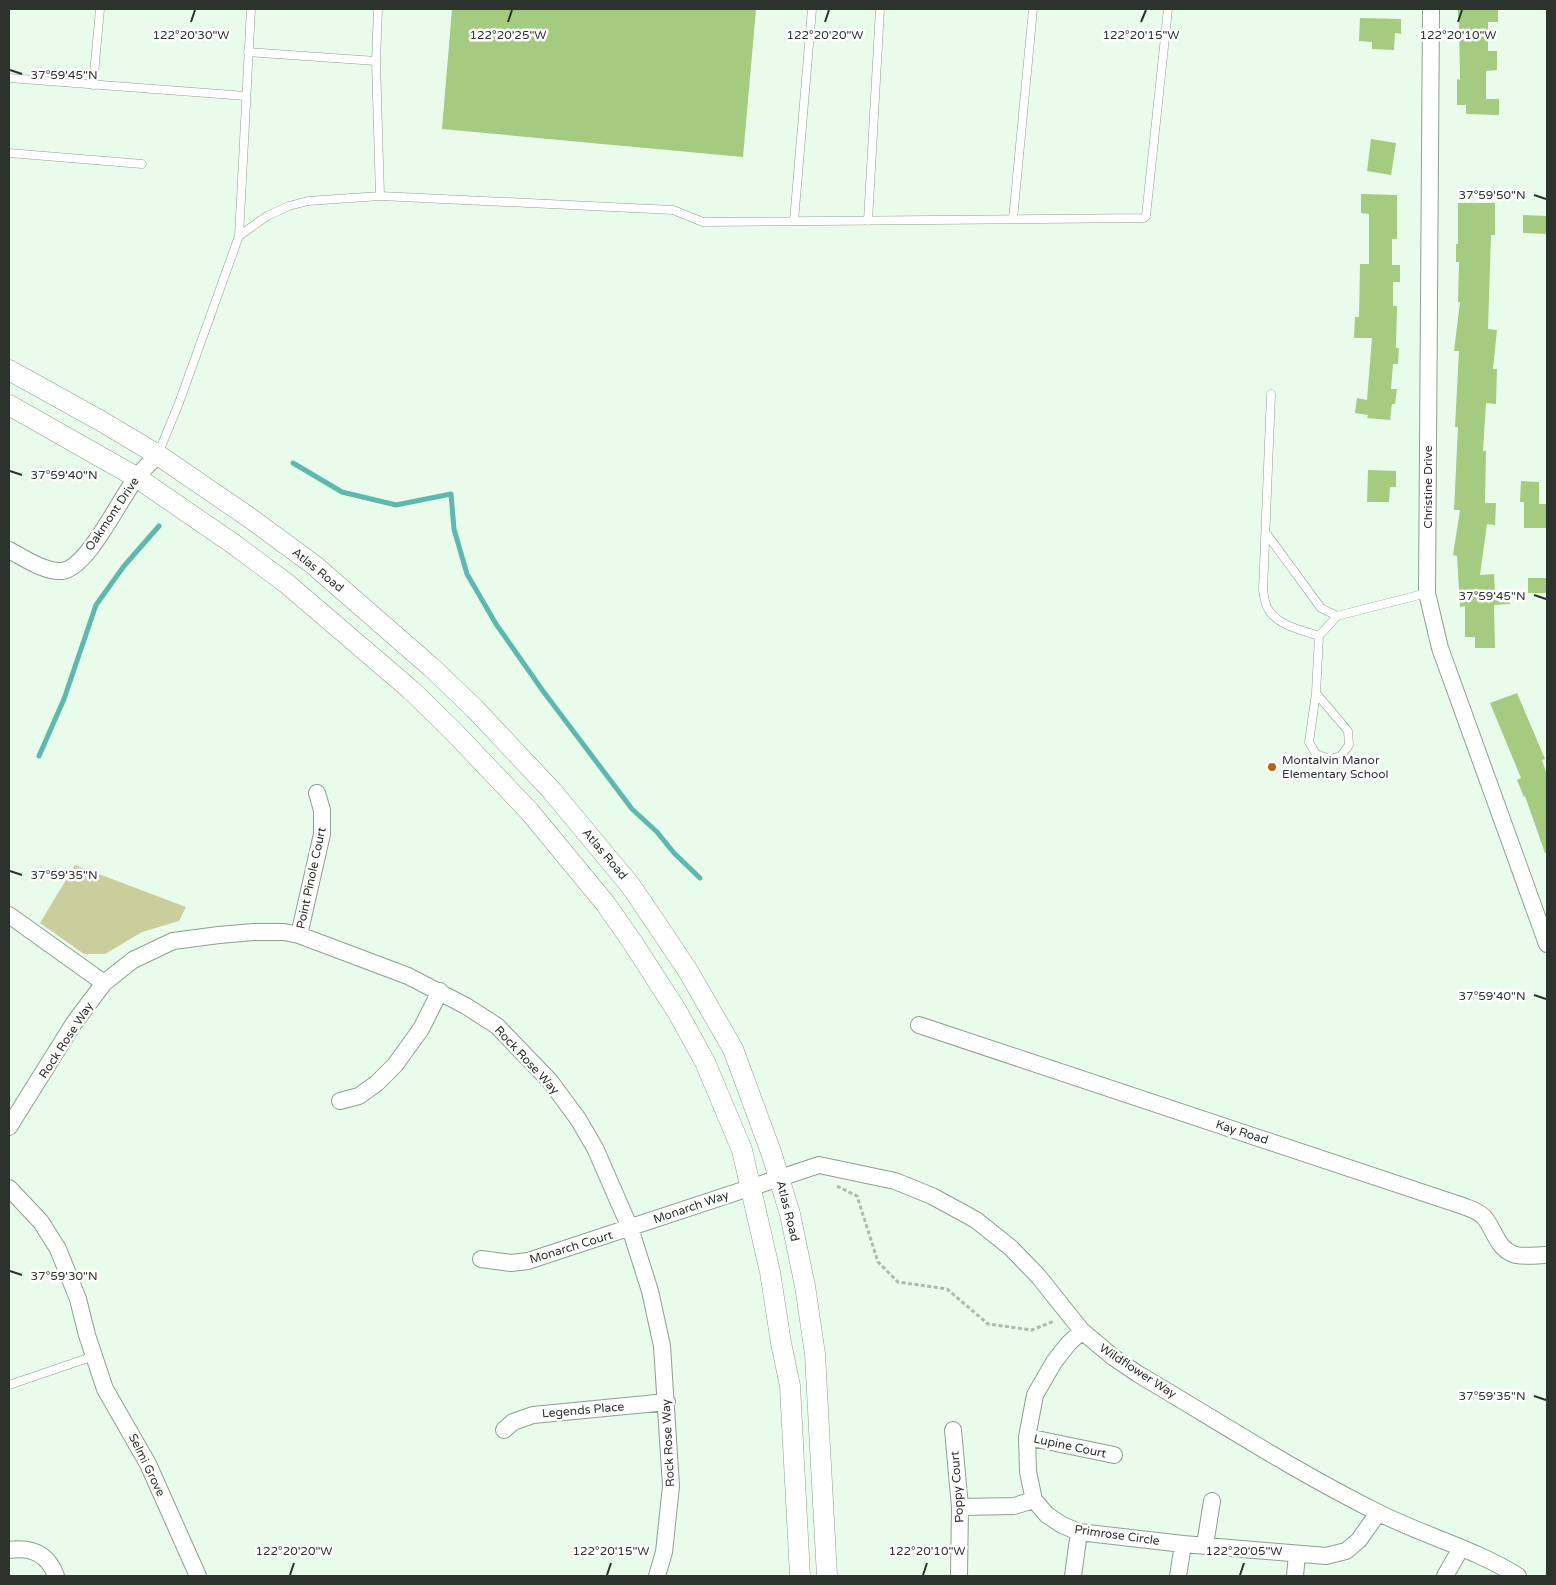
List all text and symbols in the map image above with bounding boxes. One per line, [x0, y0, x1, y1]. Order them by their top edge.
text: 122°20'30"W [152, 28, 230, 42]
text: 122°20'25"W [469, 28, 547, 42]
text: 122°20'20"W [786, 28, 864, 42]
text: 122°20'15"W [1102, 28, 1180, 42]
text: 122°20'10"W [1419, 28, 1497, 42]
text: 37°59'45"N [30, 68, 98, 82]
text: 37°59'50"N [1458, 188, 1526, 202]
street label: Christine Drive [1421, 445, 1435, 529]
text: 37°59'40"N [30, 468, 98, 482]
street label: Oakmont Drive [82, 474, 142, 553]
street label: Atlas Road [289, 545, 347, 595]
text: 37°59'45"N [1458, 589, 1526, 603]
place label: Montalvin Manor Elementary School [1282, 753, 1389, 781]
marker: Montalvin Manor Elementary School [1266, 761, 1278, 773]
street label: Point Pinole Court [293, 826, 329, 930]
street label: Atlas Road [580, 826, 630, 882]
text: 37°59'35"N [30, 868, 98, 882]
text: 37°59'40"N [1458, 989, 1526, 1003]
street label: Rock Rose Way [36, 999, 96, 1081]
street label: Rock Rose Way [492, 1023, 563, 1097]
street label: Kay Road [1214, 1117, 1270, 1147]
street label: Atlas Road [774, 1179, 802, 1243]
street label: Monarch Way [651, 1187, 731, 1226]
street label: Monarch Court [528, 1228, 615, 1266]
text: 37°59'30"N [30, 1269, 98, 1283]
street label: Wildflower Way [1097, 1341, 1180, 1401]
text: 37°59'35"N [1458, 1389, 1526, 1403]
street label: Rock Rose Way [659, 1398, 677, 1487]
street label: Legends Place [541, 1399, 625, 1421]
street label: Selmi Grove [126, 1431, 168, 1499]
street label: Lupine Court [1032, 1431, 1108, 1461]
street label: Poppy Court [947, 1450, 966, 1523]
street label: Primrose Circle [1074, 1522, 1161, 1548]
text: 122°20'20"W [255, 1544, 333, 1558]
text: 122°20'15"W [572, 1544, 650, 1558]
text: 122°20'10"W [888, 1544, 966, 1558]
text: 122°20'05"W [1205, 1544, 1283, 1558]

